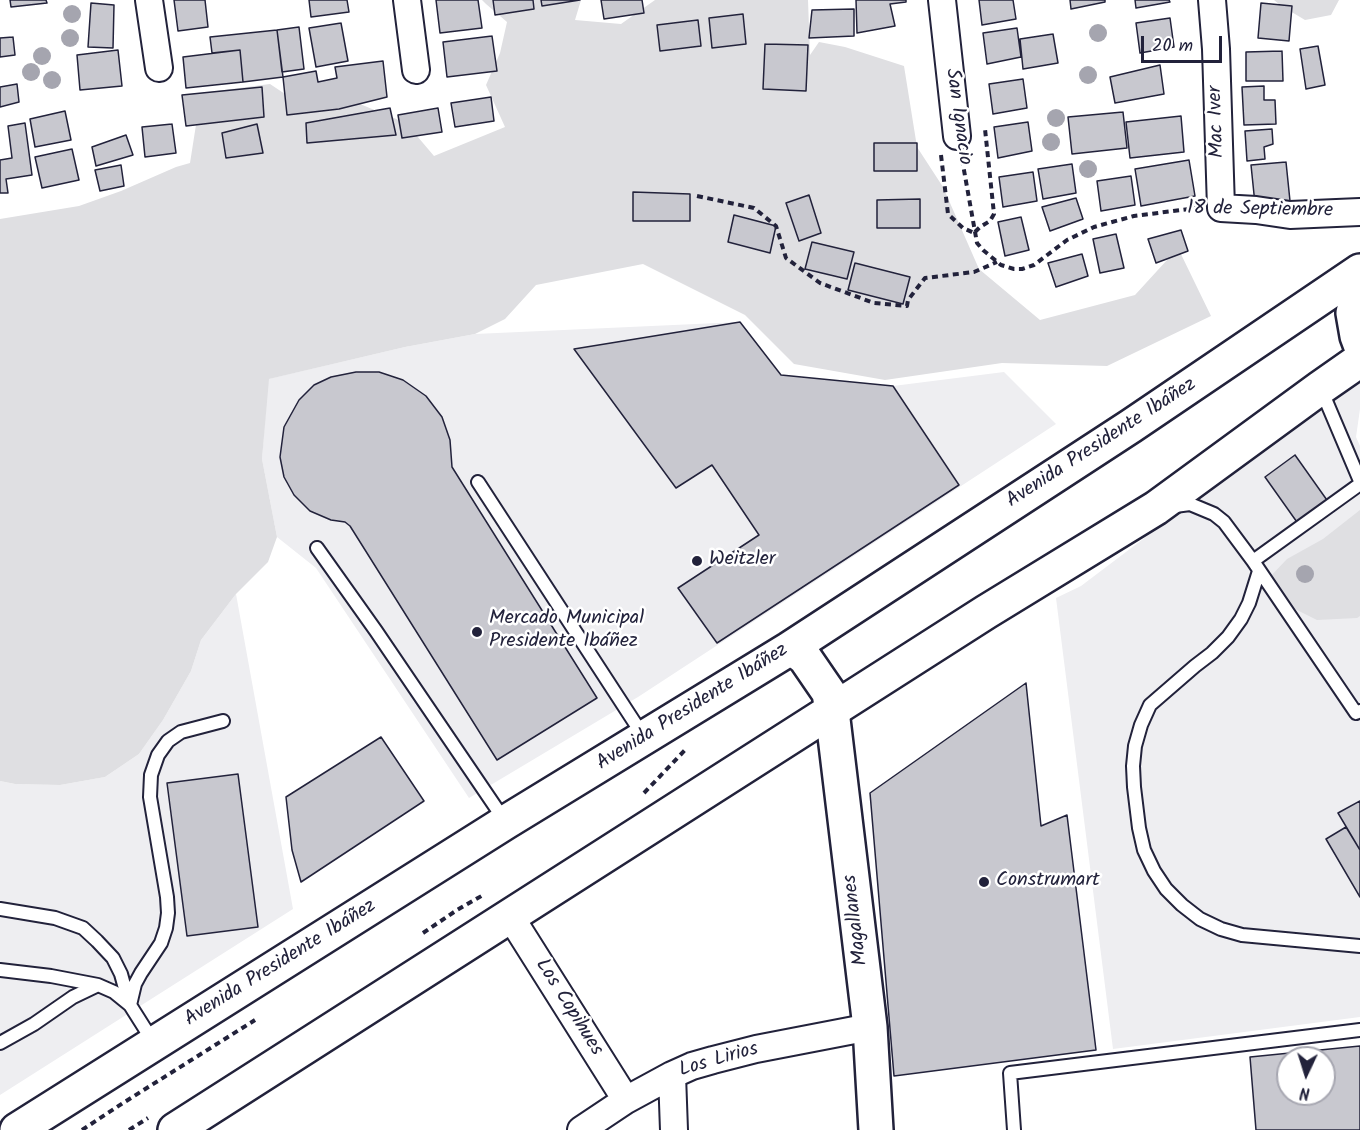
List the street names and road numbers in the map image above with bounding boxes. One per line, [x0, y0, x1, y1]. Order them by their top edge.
street label: San Ignacio [938, 67, 976, 167]
street label: Mac Iver [1205, 85, 1231, 159]
street label: 18 de Septiembre [1187, 198, 1333, 224]
street label: Avenida Presidente Ibáñez [1003, 374, 1201, 514]
street label: Avenida Presidente Ibáñez [593, 639, 793, 777]
street label: Magallanes [840, 873, 874, 967]
street label: Avenida Presidente Ibáñez [181, 895, 381, 1033]
street label: Los Copihues [529, 955, 607, 1061]
street label: Los Lirios [677, 1038, 761, 1084]

